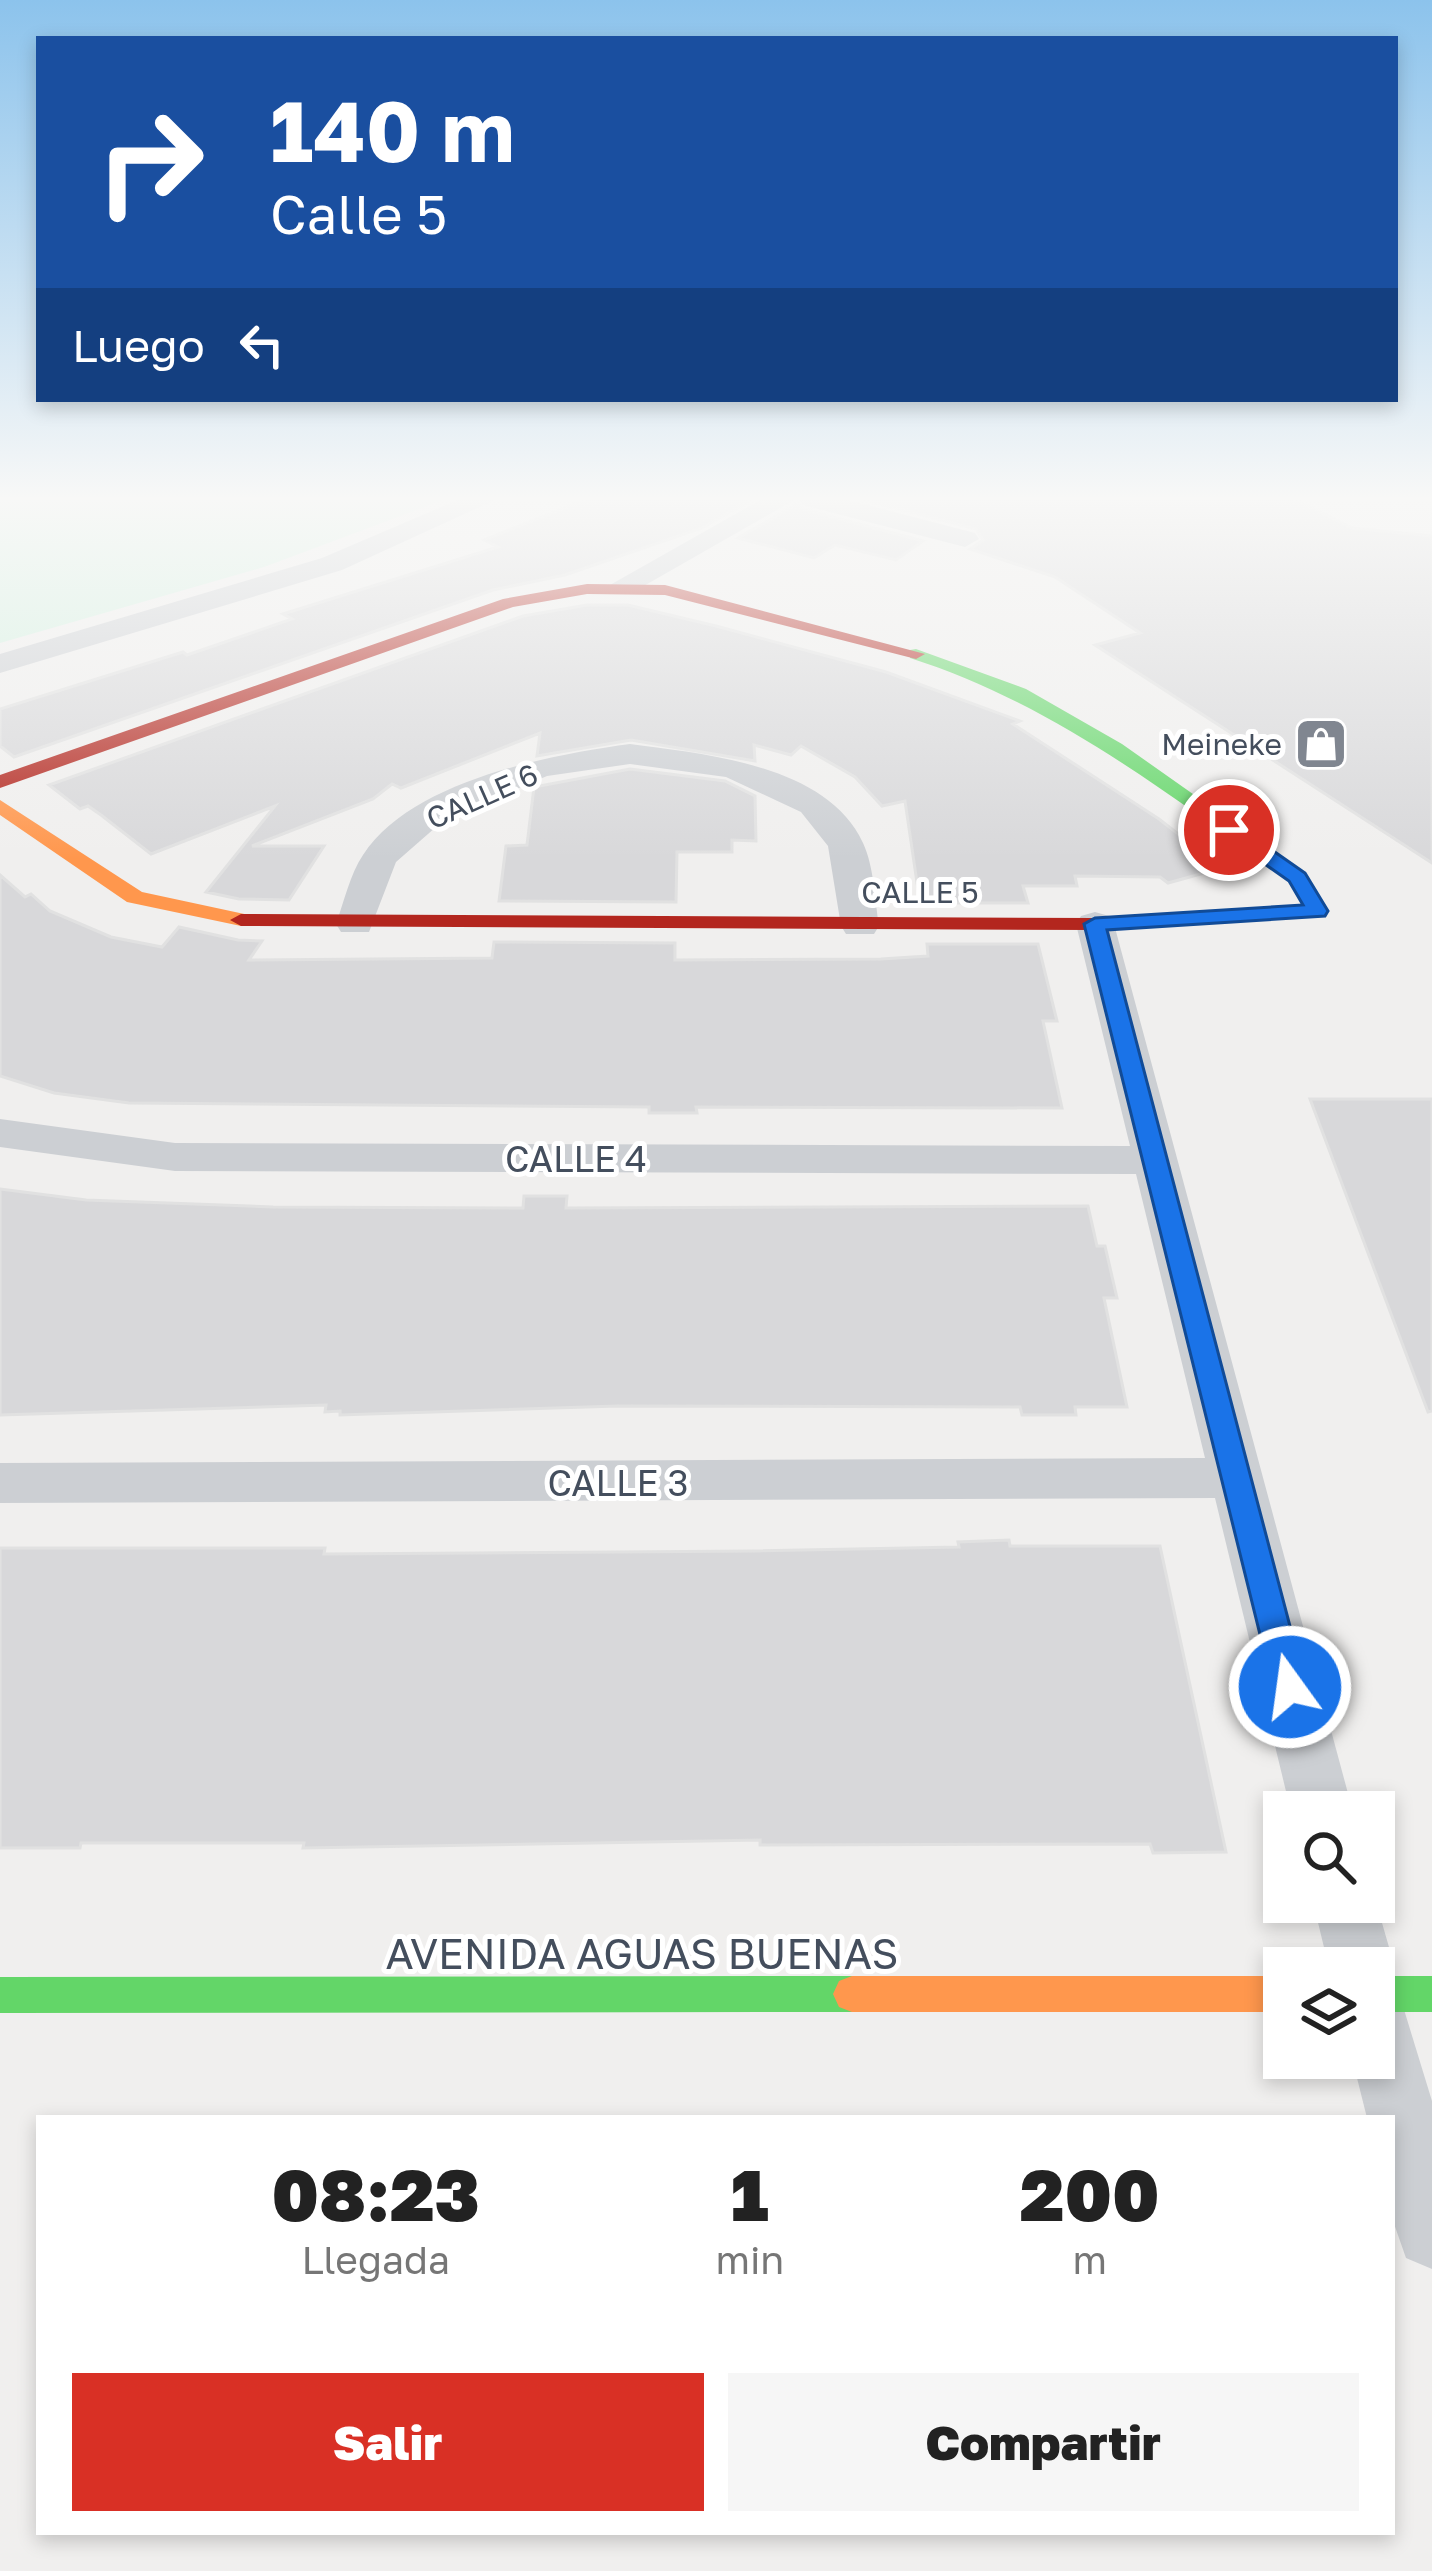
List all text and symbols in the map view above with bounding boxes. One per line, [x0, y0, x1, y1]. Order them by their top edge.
text: 140 m [270, 80, 515, 180]
icon: right [72, 84, 228, 240]
text: Calle 5 [270, 181, 447, 246]
icon: left [229, 312, 295, 378]
text: Luego [72, 318, 205, 372]
shop icon: Meineke [1293, 716, 1349, 772]
place label: Meineke [1161, 726, 1282, 762]
street label: CALLE 6 [421, 756, 543, 836]
pin [1178, 779, 1280, 881]
icon: arrive [1196, 797, 1262, 863]
street label: CALLE 5 [861, 874, 979, 910]
street label: CALLE 4 [505, 1137, 647, 1180]
street label: CALLE 3 [548, 1461, 688, 1504]
position arrow [1227, 1624, 1353, 1750]
map controls [1263, 1791, 1395, 2079]
button: search [1263, 1791, 1395, 1923]
street label: AVENIDA AGUAS BUENAS [386, 1928, 898, 1978]
button: layers [1263, 1947, 1395, 2079]
text: 08:23 [271, 2150, 480, 2237]
text: 1 [731, 2150, 769, 2237]
text: 200 [1020, 2150, 1160, 2237]
text: Llegada [301, 2236, 450, 2283]
text: min [715, 2236, 784, 2283]
text: m [1072, 2236, 1107, 2283]
button: Salir [72, 2373, 704, 2511]
button: Compartir [728, 2373, 1359, 2511]

